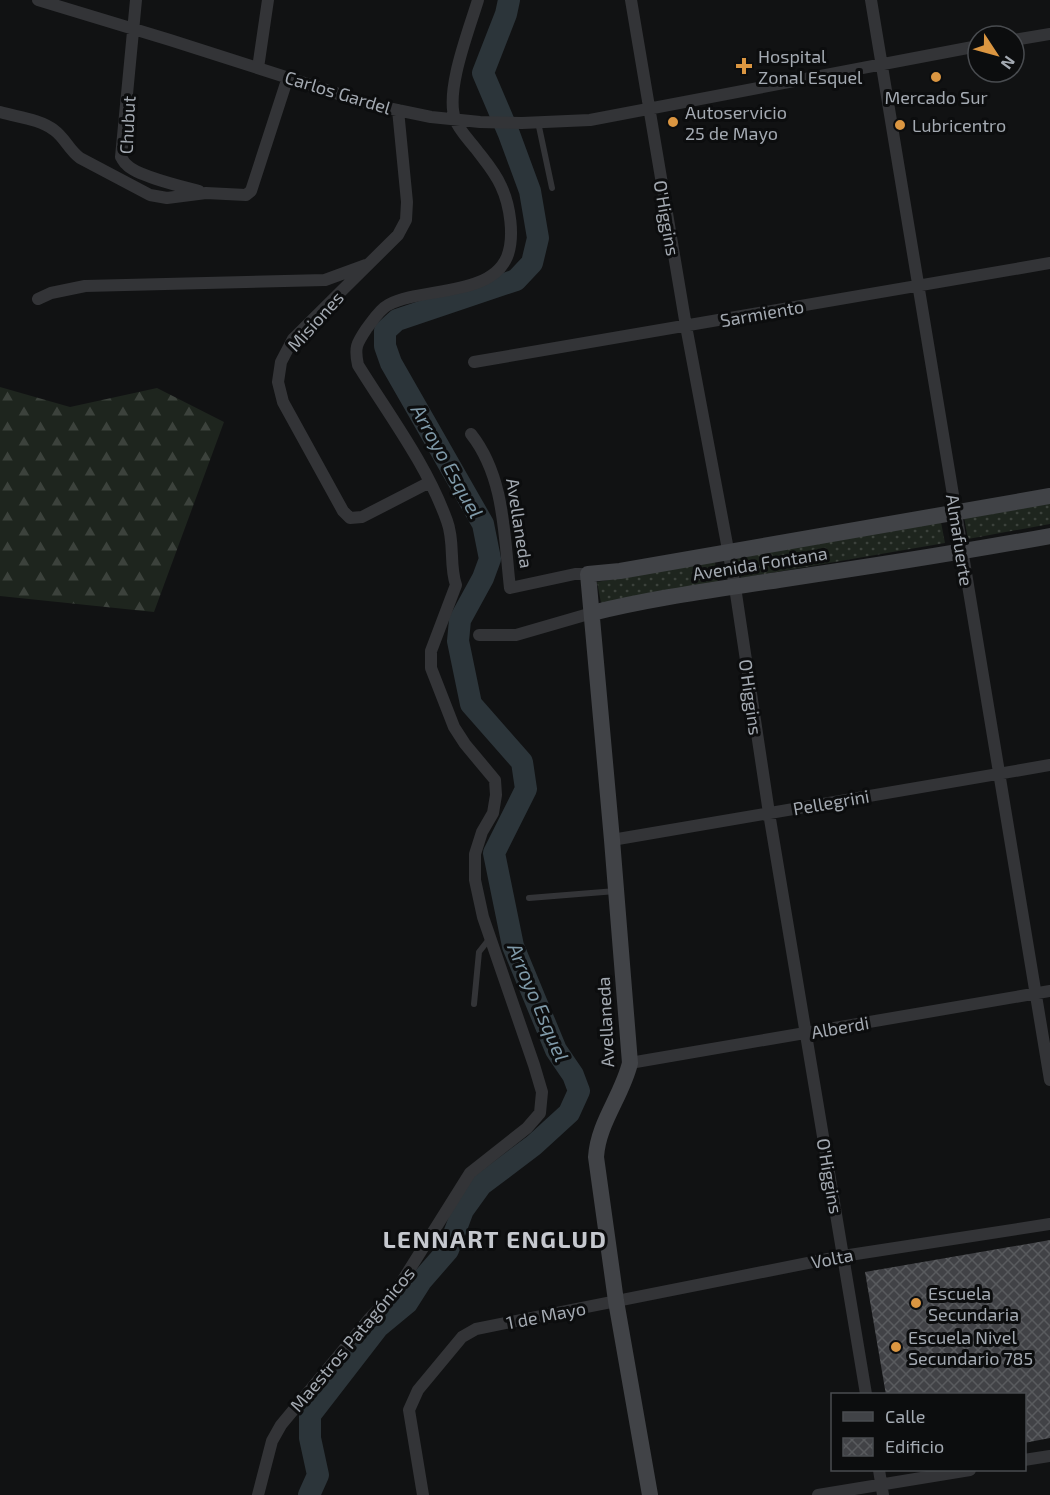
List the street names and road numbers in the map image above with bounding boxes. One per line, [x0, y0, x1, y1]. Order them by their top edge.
street label: Carlos Gardel [282, 65, 394, 119]
street label: Chubut [114, 95, 140, 155]
street label: O'Higgins [650, 178, 684, 258]
street label: Misiones [282, 286, 348, 356]
street label: Sarmiento [718, 295, 806, 331]
street label: Avellaneda [502, 476, 538, 570]
street label: Almafuerte [942, 492, 978, 588]
street label: Avenida Fontana [691, 541, 829, 585]
street label: O'Higgins [735, 658, 767, 736]
street label: Pellegrini [791, 784, 871, 820]
street label: Avellaneda [592, 976, 618, 1068]
street label: Alberdi [809, 1011, 871, 1043]
street label: O'Higgins [813, 1136, 847, 1216]
street label: Volta [809, 1243, 855, 1273]
street label: Maestros Patagónicos [285, 1262, 419, 1416]
street label: 1 de Mayo [504, 1297, 588, 1333]

